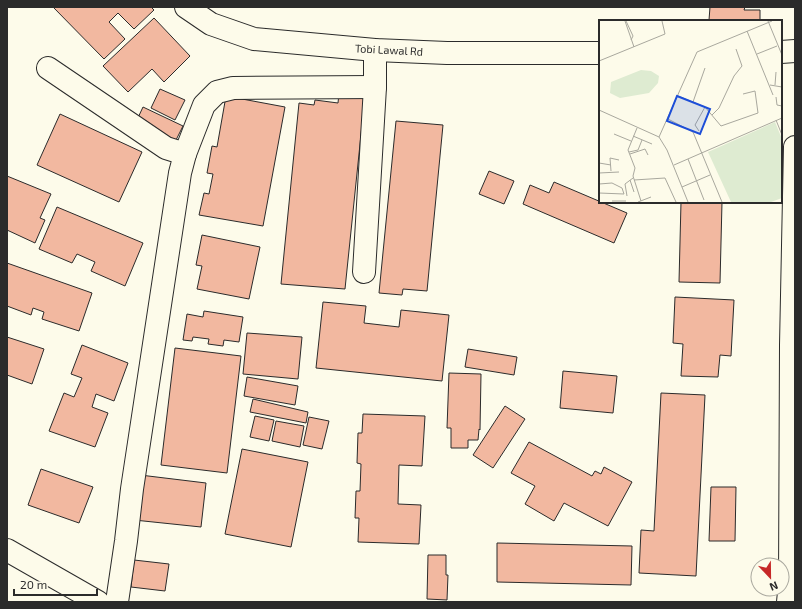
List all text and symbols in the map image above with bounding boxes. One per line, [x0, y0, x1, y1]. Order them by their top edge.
inset map [599, 20, 782, 203]
street label: Tobi Lawal Rd [355, 41, 423, 58]
north arrow [750, 557, 790, 597]
scale bar [14, 571, 97, 597]
text: 20 m [20, 577, 47, 591]
text: N [768, 579, 780, 594]

